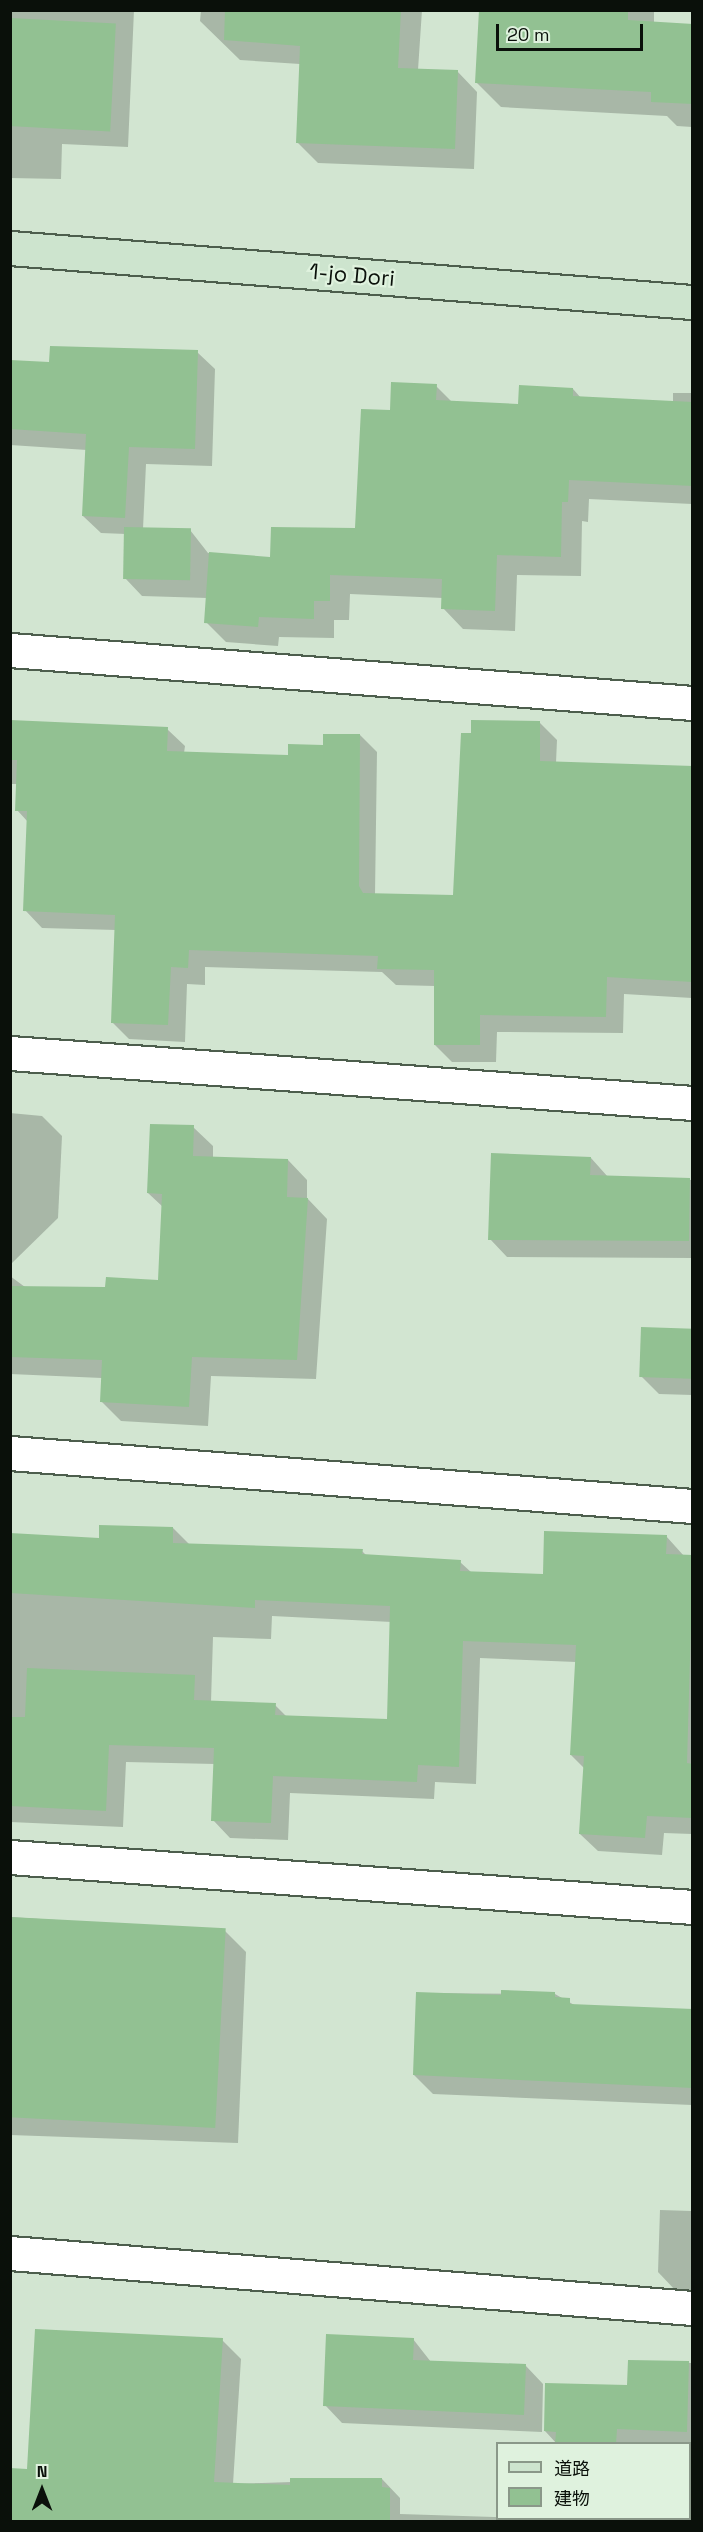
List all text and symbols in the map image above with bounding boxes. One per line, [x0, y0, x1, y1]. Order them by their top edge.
scale bar [499, 12, 646, 50]
text: 20 m [507, 23, 550, 46]
street label: 1-jo Dori [308, 258, 396, 292]
legend [496, 2442, 691, 2520]
text: 道路 [554, 2457, 590, 2480]
north arrow [12, 2460, 72, 2520]
text: N [37, 2461, 47, 2482]
text: 建物 [554, 2487, 590, 2510]

